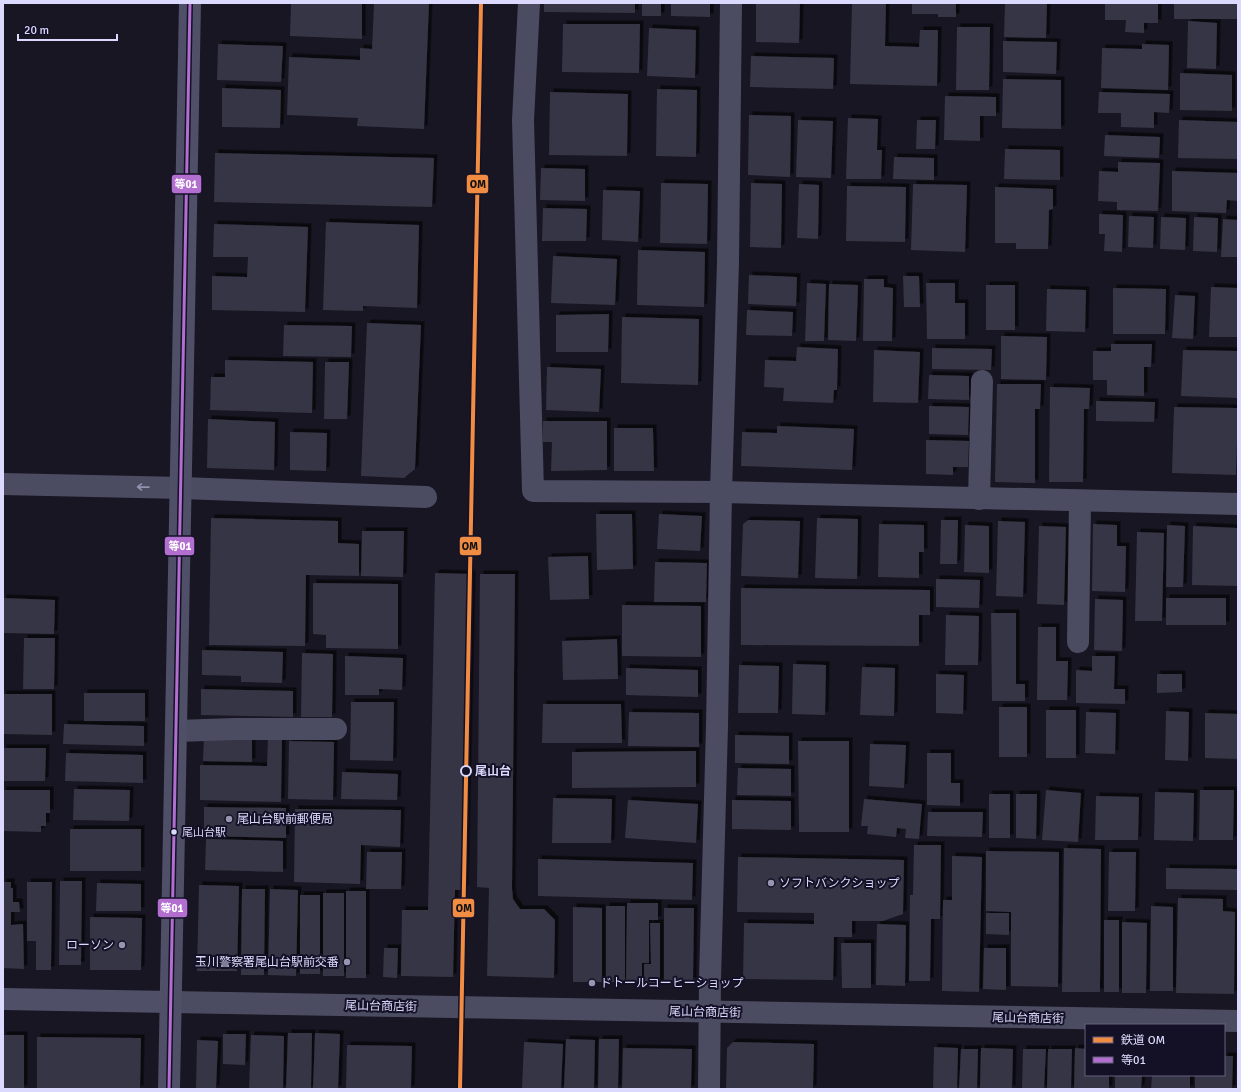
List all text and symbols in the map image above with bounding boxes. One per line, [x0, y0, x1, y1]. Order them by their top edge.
scale bar [18, 16, 117, 42]
text: 20 m [24, 23, 49, 38]
line badge: 等01 [171, 174, 202, 194]
line badge: OM [466, 174, 489, 194]
text: 等01 [175, 178, 197, 191]
text: OM [470, 178, 486, 191]
one-way arrow [137, 483, 150, 491]
line badge: 等01 [164, 536, 195, 556]
line badge: OM [459, 536, 482, 556]
text: 等01 [169, 540, 191, 553]
text: OM [462, 540, 478, 553]
place label: 尾山台 [475, 764, 511, 779]
marker: 尾山台 [460, 765, 472, 777]
place label: 尾山台駅前郵便局 [237, 812, 333, 827]
marker: 尾山台駅前郵便局 [224, 814, 234, 824]
place label: 尾山台駅 [182, 826, 226, 839]
marker: 尾山台駅 [169, 827, 179, 837]
place label: ソフトバンクショップ [779, 876, 900, 891]
marker: ソフトバンクショップ [766, 878, 776, 888]
line badge: 等01 [157, 898, 188, 918]
line badge: OM [452, 898, 475, 918]
text: 等01 [161, 902, 183, 915]
text: OM [456, 902, 472, 915]
place label: ローソン [66, 938, 114, 953]
marker: ローソン [117, 940, 127, 950]
place label: 玉川警察署尾山台駅前交番 [195, 955, 339, 970]
marker: 玉川警察署尾山台駅前交番 [342, 957, 352, 967]
place label: ドトールコーヒーショップ [600, 976, 744, 991]
marker: ドトールコーヒーショップ [587, 978, 597, 988]
street label: 尾山台商店街 [345, 998, 417, 1015]
street label: 尾山台商店街 [669, 1004, 741, 1021]
street label: 尾山台商店街 [992, 1010, 1064, 1027]
legend [1085, 1024, 1225, 1076]
text: 鉄道 OM [1121, 1033, 1165, 1048]
text: 等01 [1121, 1053, 1146, 1068]

